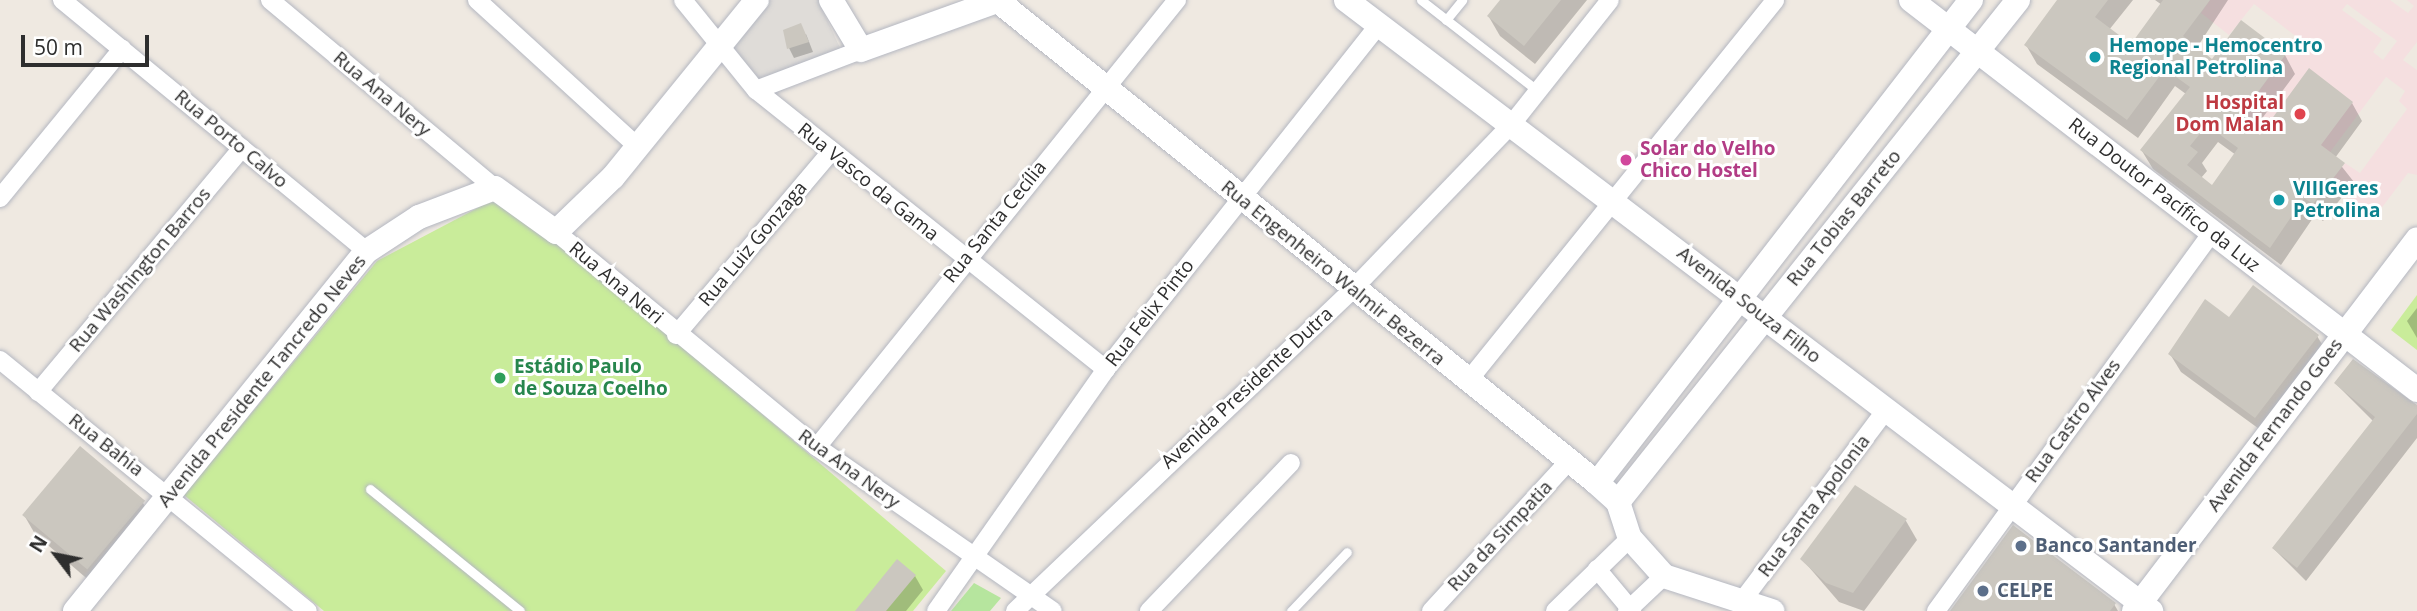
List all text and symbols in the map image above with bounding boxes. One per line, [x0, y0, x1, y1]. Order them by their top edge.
scale bar [24, 21, 152, 65]
text: 50 m [34, 33, 83, 61]
place label: Hemope - Hemocentro Regional Petrolina [2109, 35, 2323, 79]
street label: Rua Ana Nery [329, 47, 435, 141]
marker: Hemope - Hemocentro Regional Petrolina [2087, 49, 2103, 65]
street label: Rua Porto Calvo [170, 85, 292, 193]
place label: Hospital Dom Malan [2175, 92, 2284, 136]
marker: Hospital Dom Malan [2290, 104, 2310, 124]
street label: Rua Doutor Pacífico da Luz [2064, 113, 2264, 277]
street label: Rua Vasco da Gama [793, 118, 943, 246]
place label: Solar do Velho Chico Hostel [1640, 138, 1775, 182]
street label: Rua Tobias Barreto [1782, 145, 1906, 291]
marker: Solar do Velho Chico Hostel [1618, 152, 1634, 168]
street label: Rua Santa Cecília [939, 156, 1051, 288]
street label: Rua Engenheiro Walmir Bezerra [1216, 176, 1450, 370]
street label: Rua Luiz Gonzaga [694, 177, 812, 311]
place label: VIIIGeres Petrolina [2293, 178, 2380, 222]
street label: Rua Washington Barros [64, 183, 216, 357]
marker: VIIIGeres Petrolina [2271, 192, 2287, 208]
street label: Rua Ana Neri [564, 237, 668, 329]
street label: Avenida Souza Filho [1673, 242, 1825, 368]
street label: Avenida Presidente Tancredo Neves [153, 250, 371, 512]
street label: Rua Felix Pinto [1101, 255, 1199, 371]
street label: Avenida Presidente Dutra [1156, 302, 1338, 474]
street label: Avenida Fernando Goes [2202, 334, 2348, 516]
street label: Rua Castro Alves [2020, 355, 2126, 487]
place label: Estádio Paulo de Souza Coelho [514, 356, 668, 400]
marker: Estádio Paulo de Souza Coelho [492, 370, 508, 386]
street label: Rua Bahia [64, 409, 148, 481]
street label: Rua Ana Nery [794, 424, 904, 514]
street label: Rua Santa Apolonia [1753, 430, 1875, 582]
street label: Rua da Simpatia [1443, 476, 1557, 596]
north arrow [21, 520, 91, 590]
text: N [23, 530, 53, 557]
place label: Banco Santander [2035, 535, 2197, 557]
marker: Banco Santander [2013, 538, 2029, 554]
place label: CELPE [1997, 580, 2053, 602]
marker: CELPE [1975, 583, 1991, 599]

